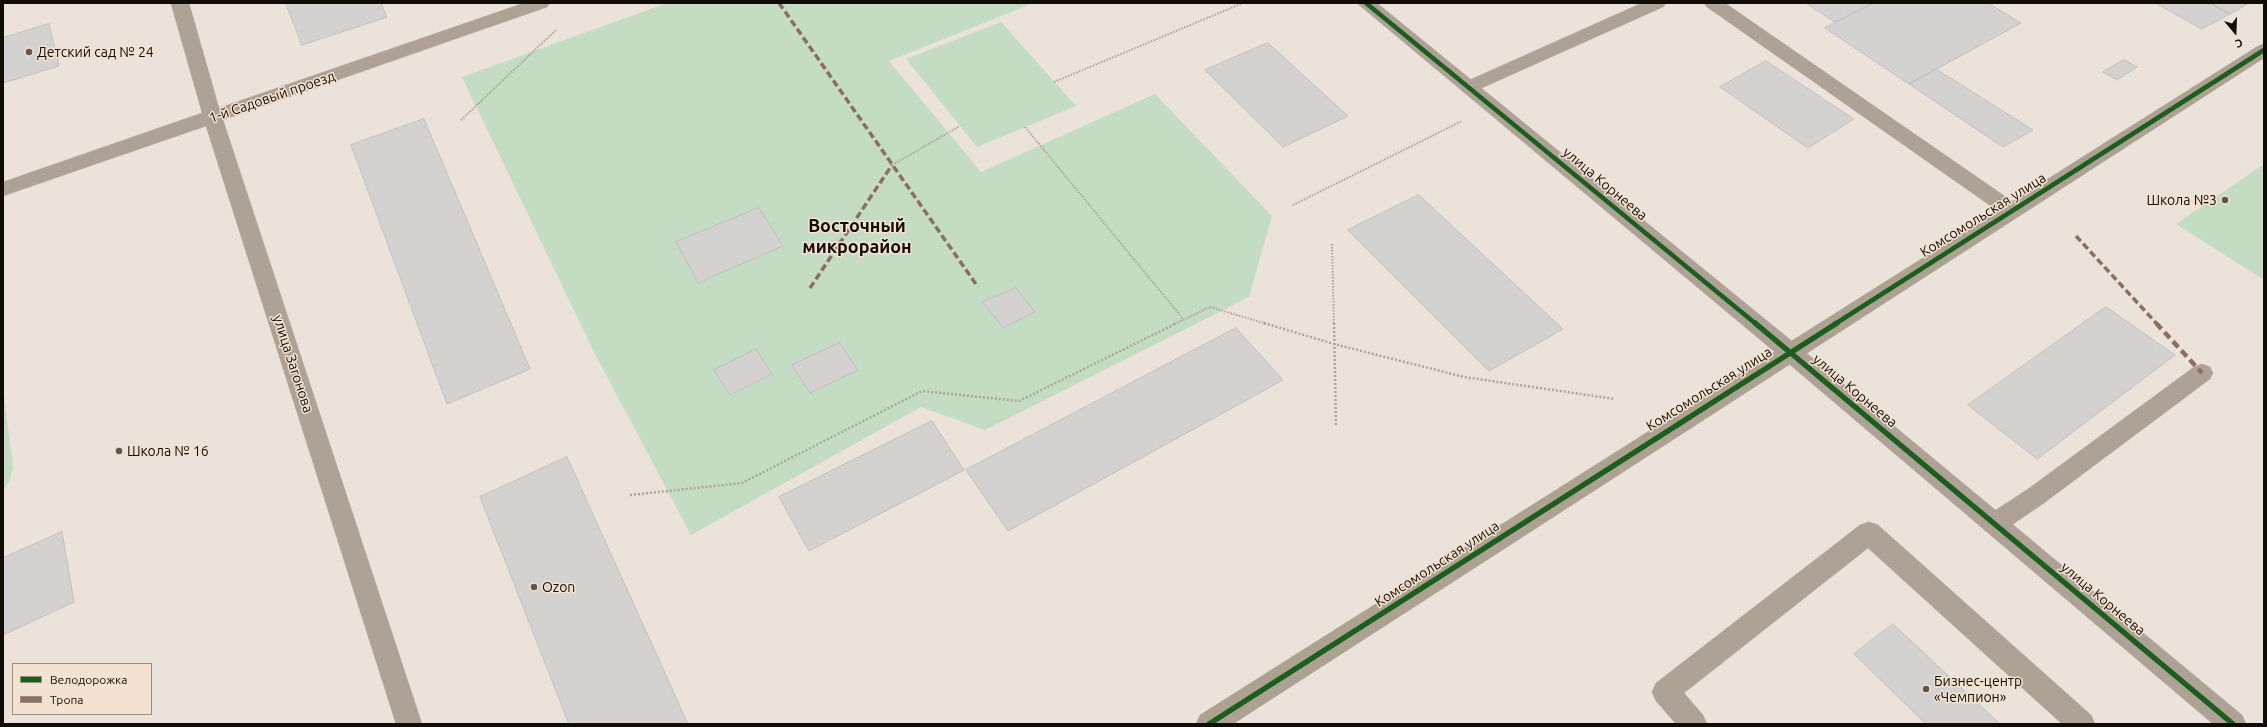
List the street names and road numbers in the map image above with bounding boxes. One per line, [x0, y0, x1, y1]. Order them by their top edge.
street label: 1-й Садовый проезд [207, 68, 337, 126]
street label: улица Корнеева [1559, 144, 1651, 224]
street label: Комсомольская улица [1917, 169, 2049, 261]
street label: улица Загонова [269, 313, 317, 415]
street label: Комсомольская улица [1643, 343, 1775, 435]
street label: улица Корнеева [1809, 351, 1901, 431]
street label: Комсомольская улица [1372, 517, 1502, 611]
street label: улица Корнеева [2057, 559, 2149, 639]

